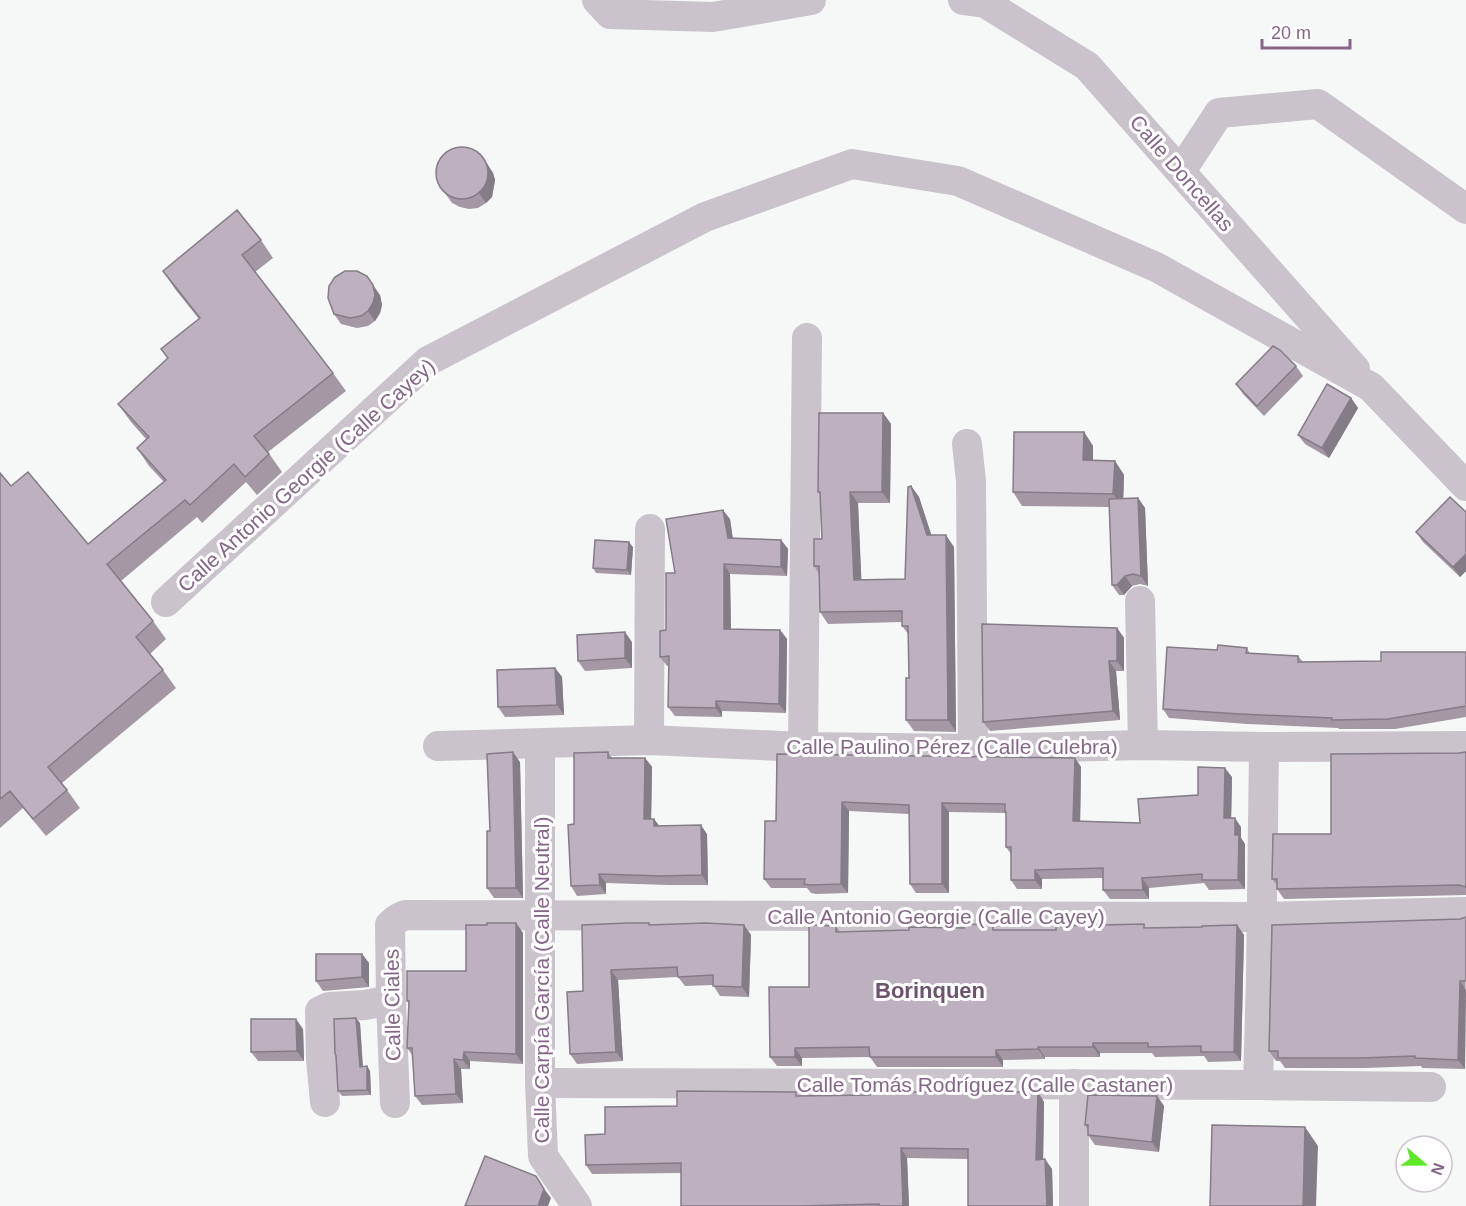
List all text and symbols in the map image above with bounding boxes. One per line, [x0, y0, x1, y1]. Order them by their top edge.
scale bar [1262, 12, 1350, 50]
text: 20 m [1271, 23, 1311, 43]
street label: Calle Doncellas [1125, 110, 1239, 236]
street label: Calle Antonio Georgie (Calle Cayey) [173, 354, 439, 596]
street label: Calle Paulino Pérez (Calle Culebra) [786, 735, 1118, 758]
street label: Calle Carpía García (Calle Neutral) [530, 817, 553, 1143]
street label: Calle Antonio Georgie (Calle Cayey) [767, 905, 1105, 928]
street label: Calle Ciales [380, 949, 404, 1061]
district label: Borinquen [875, 978, 985, 1003]
street label: Calle Tomás Rodríguez (Calle Castaner) [797, 1073, 1173, 1096]
north arrow [1394, 1134, 1454, 1194]
text: N [1428, 1161, 1448, 1177]

